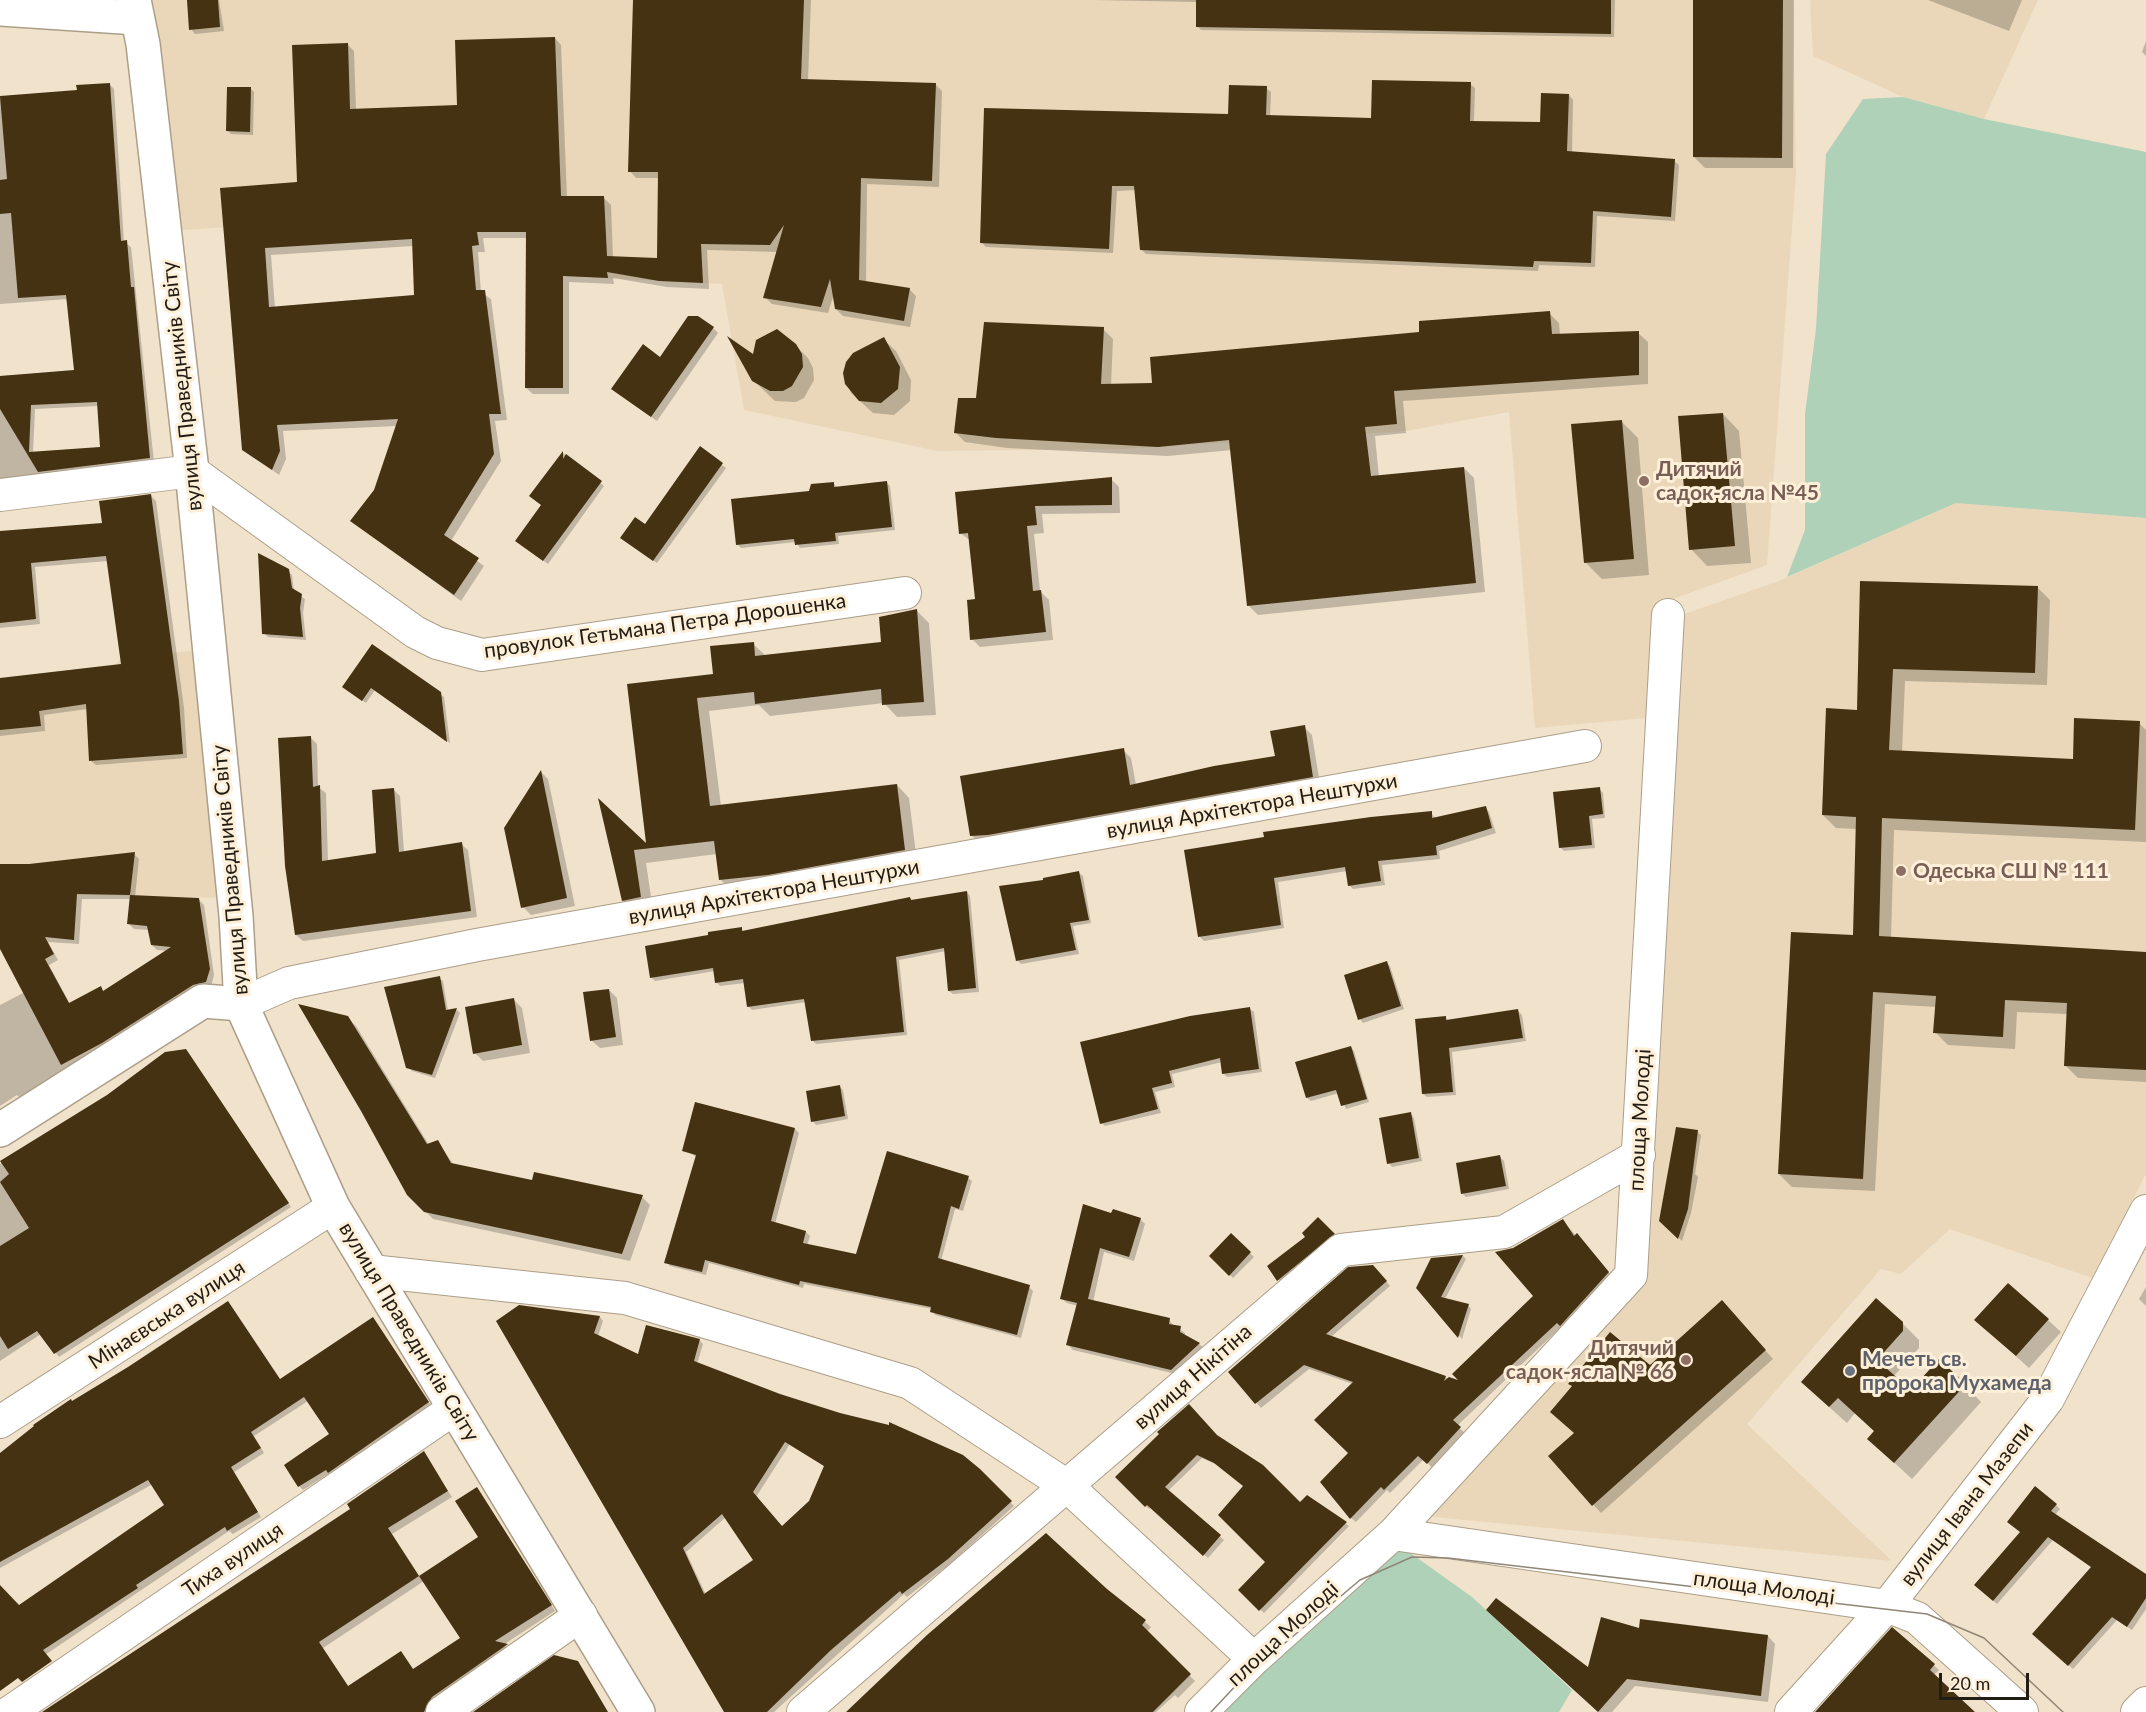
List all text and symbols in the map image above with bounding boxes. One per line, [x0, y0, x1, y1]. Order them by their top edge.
street label: вулиця Праведників Світу [156, 260, 208, 512]
place label: Дитячий садок-ясла №45 [1656, 456, 1819, 506]
marker: Дитячий садок-ясла №45 [1637, 474, 1651, 488]
street label: провулок Гетьмана Петра Дорошенка [482, 588, 848, 664]
street label: вулиця Праведників Світу [207, 744, 253, 996]
street label: вулиця Архітектора Нештурхи [1105, 768, 1399, 844]
street label: вулиця Архітектора Нештурхи [627, 854, 921, 930]
place label: Одеська СШ № 111 [1913, 858, 2109, 884]
marker: Одеська СШ № 111 [1894, 864, 1908, 878]
street label: площа Молоді [1624, 1048, 1656, 1192]
street label: вулиця Праведників Світу [334, 1218, 484, 1446]
street label: Мінаєвська вулиця [84, 1255, 250, 1375]
street label: вулиця Нікітіна [1129, 1319, 1257, 1435]
place label: Дитячий садок-ясла № 66 [1506, 1335, 1674, 1385]
place label: Мечеть св. пророка Мухамеда [1862, 1346, 2052, 1396]
marker: Дитячий садок-ясла № 66 [1679, 1353, 1693, 1367]
marker: Мечеть св. пророка Мухамеда [1843, 1364, 1857, 1378]
street label: вулиця Івана Мазепи [1895, 1417, 2039, 1591]
street label: Тиха вулиця [178, 1517, 288, 1603]
street label: площа Молоді [1692, 1566, 1836, 1610]
street label: площа Молоді [1222, 1576, 1344, 1692]
scale bar [1942, 1661, 2032, 1699]
text: 20 m [1950, 1672, 1990, 1694]

